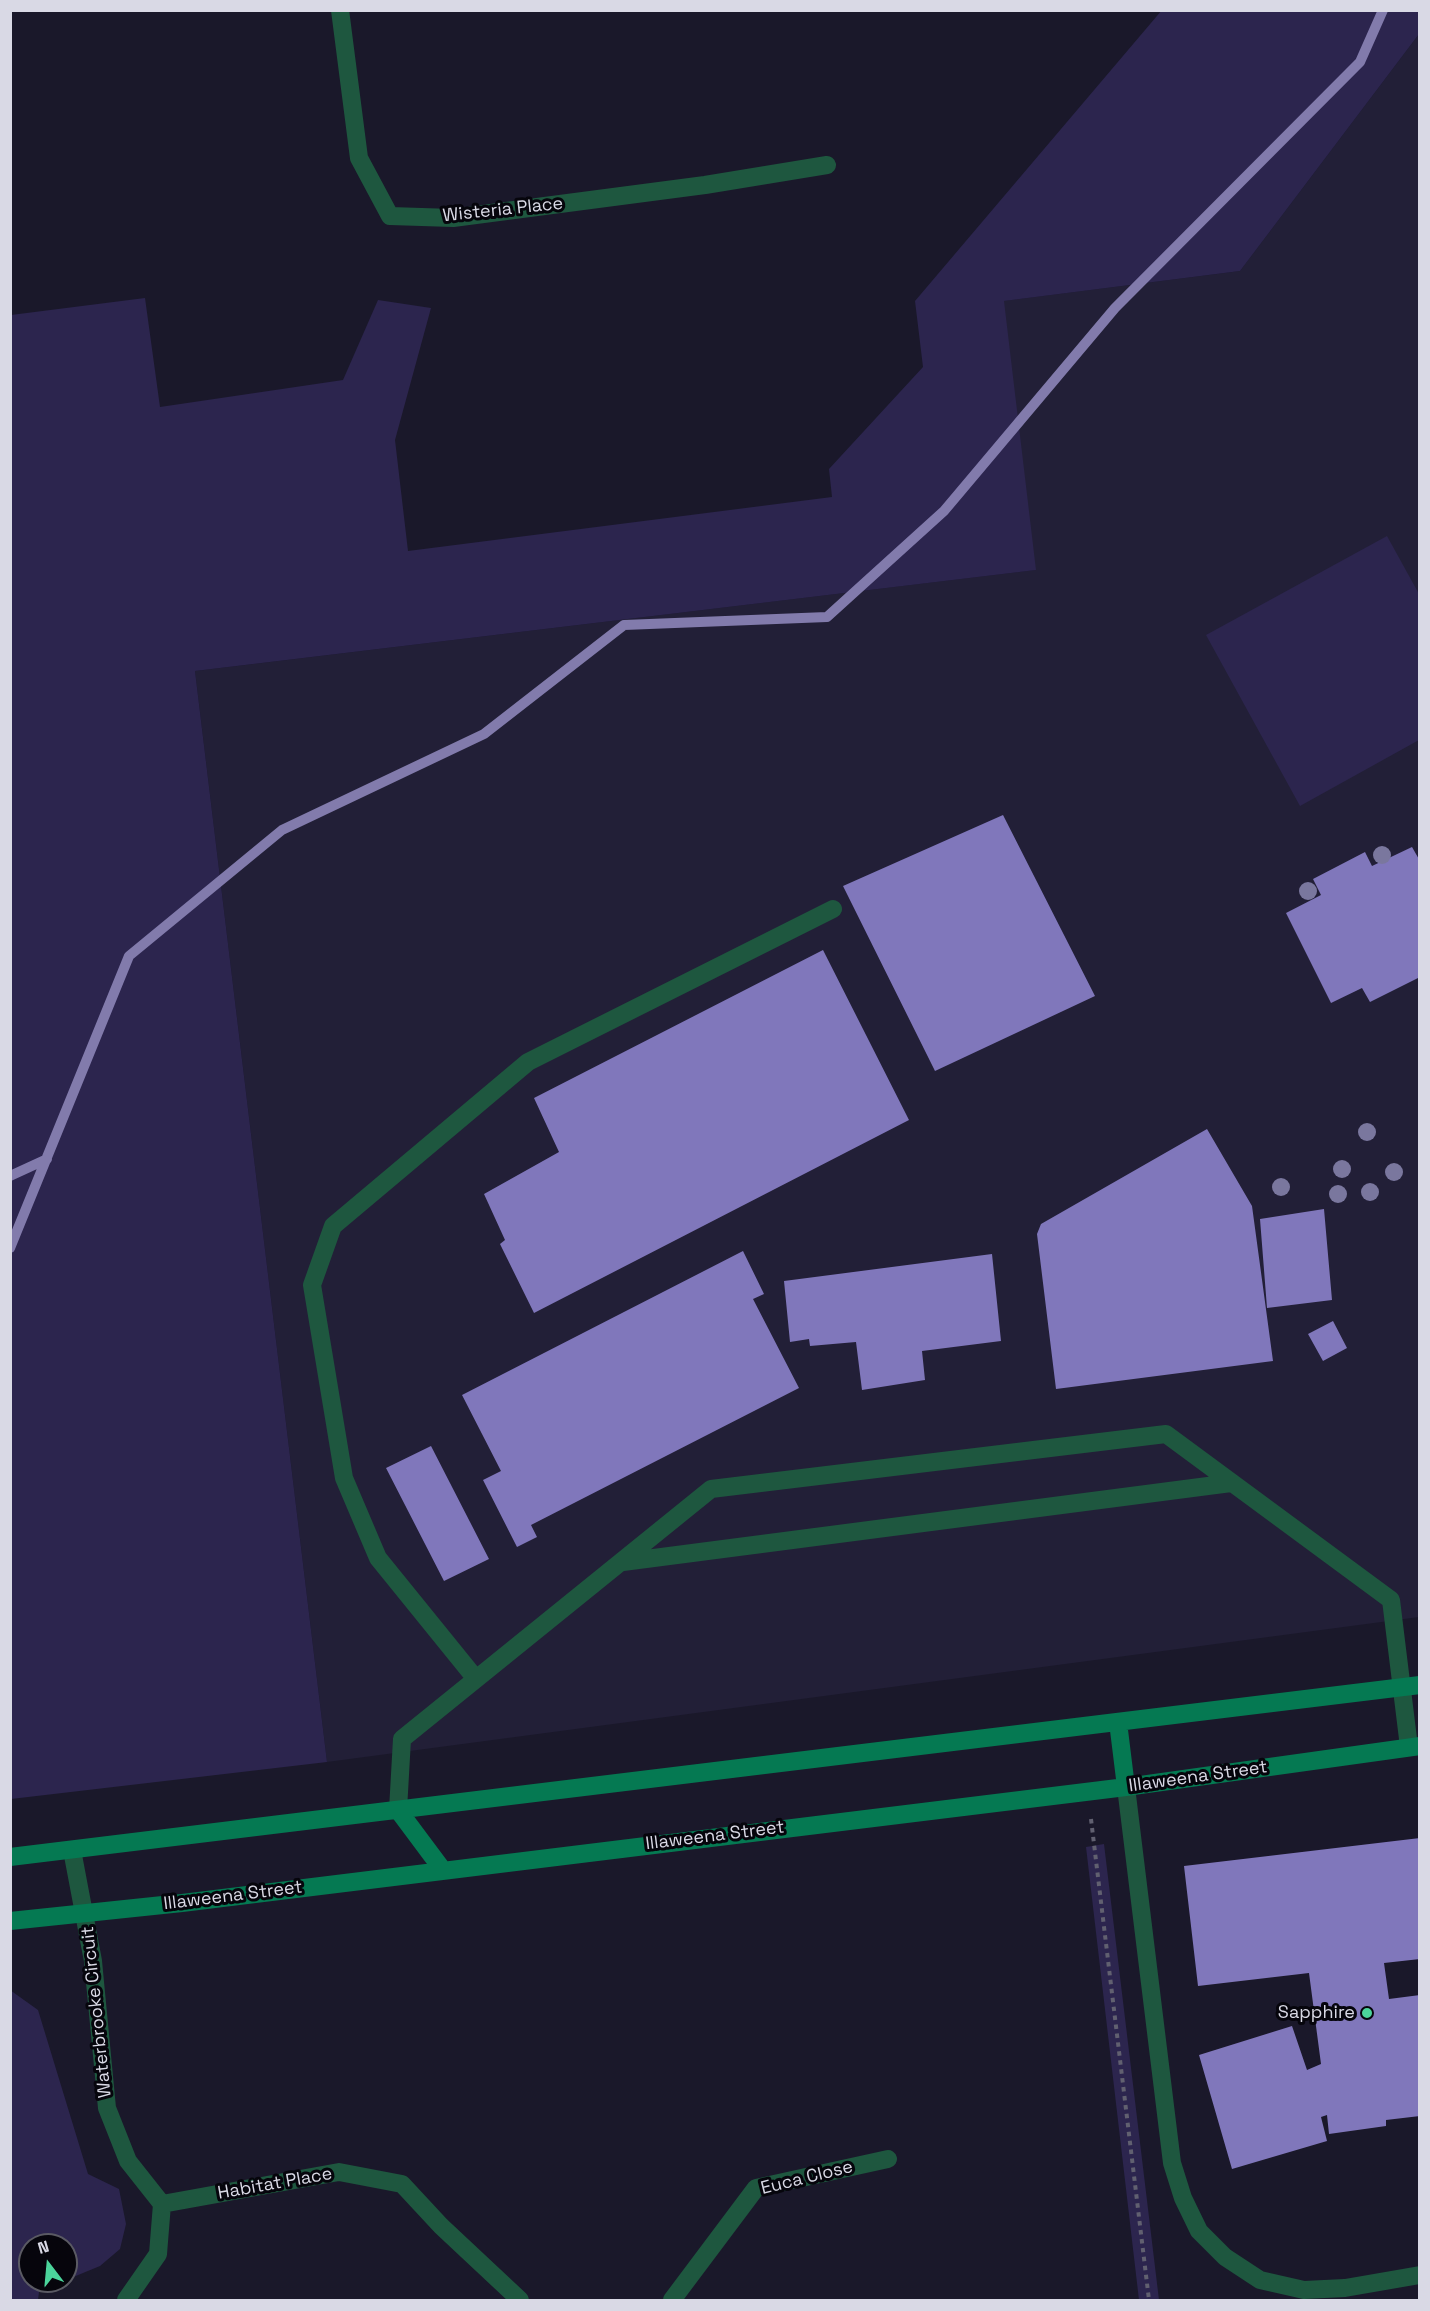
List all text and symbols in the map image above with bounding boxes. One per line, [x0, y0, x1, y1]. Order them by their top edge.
street label: Wisteria Place [442, 193, 564, 227]
street label: Illaweena Street [1127, 1757, 1269, 1797]
street label: Illaweena Street [644, 1817, 786, 1855]
street label: Illaweena Street [162, 1877, 304, 1915]
street label: Waterbrooke Circuit [77, 1925, 117, 2099]
place label: Sapphire [1278, 2002, 1355, 2024]
marker: Sapphire [1360, 2006, 1374, 2020]
street label: Euca Close [759, 2156, 855, 2200]
street label: Habitat Place [216, 2163, 334, 2205]
north arrow [18, 2233, 78, 2293]
text: N [35, 2236, 51, 2259]

